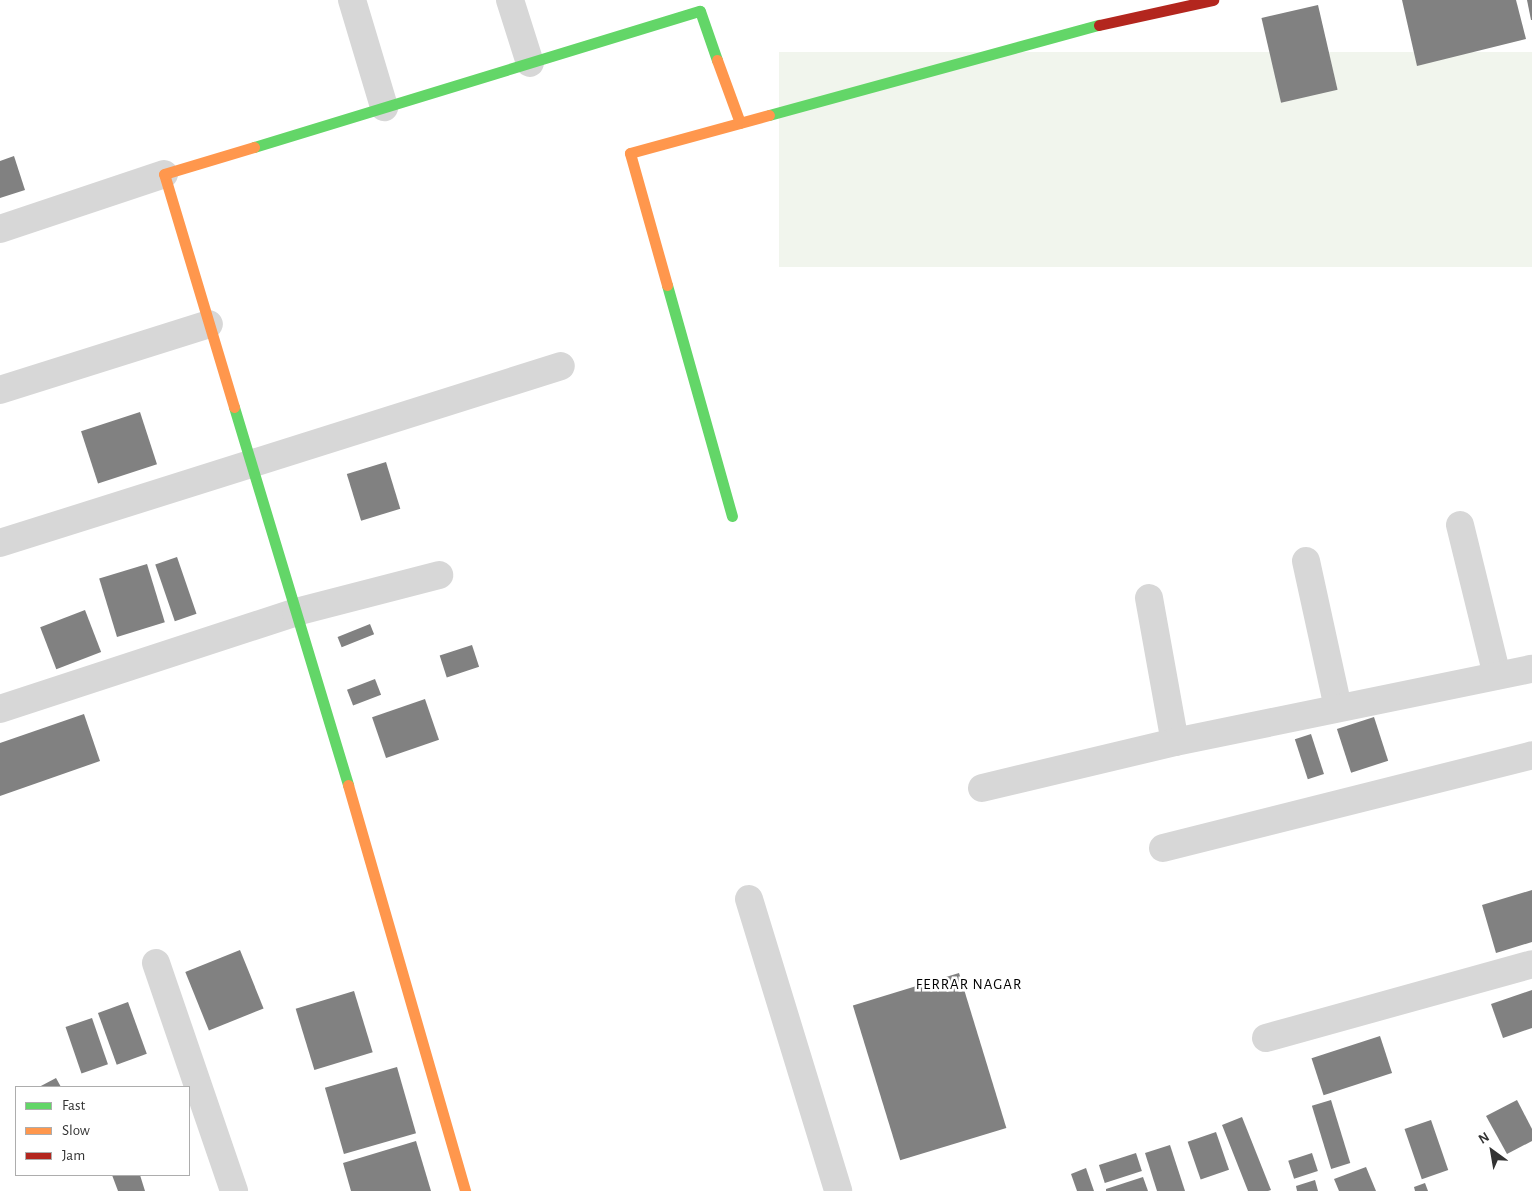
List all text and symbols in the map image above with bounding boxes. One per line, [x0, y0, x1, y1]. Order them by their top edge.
district label: FERRAR NAGAR [914, 976, 1024, 994]
legend [15, 1086, 190, 1176]
text: Fast [62, 1098, 85, 1113]
text: Slow [62, 1123, 90, 1138]
north arrow [1467, 1126, 1517, 1176]
text: N [1476, 1130, 1492, 1147]
text: Jam [62, 1148, 85, 1163]

